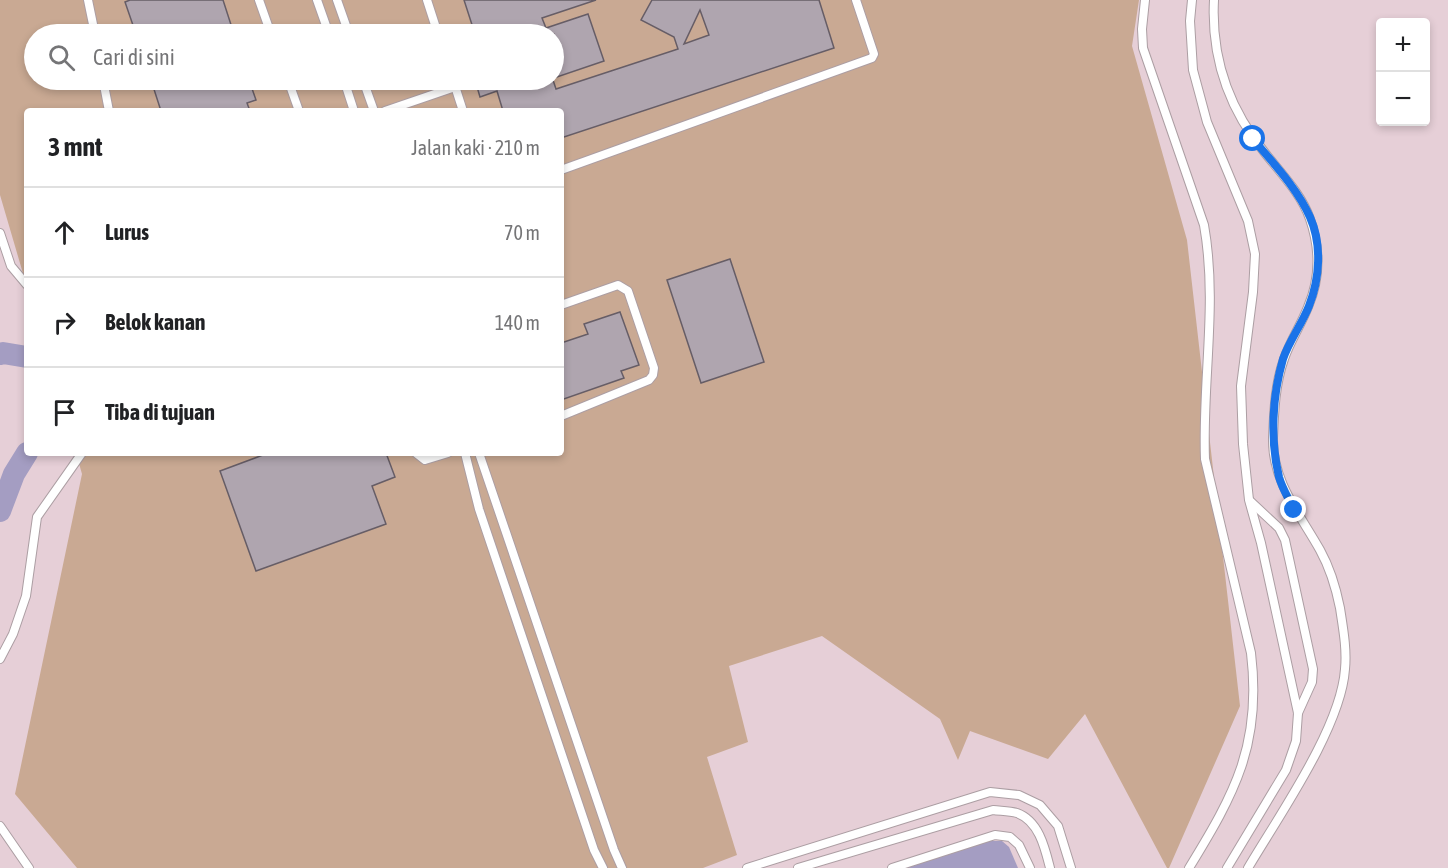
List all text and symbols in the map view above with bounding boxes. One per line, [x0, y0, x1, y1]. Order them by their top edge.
map controls [1376, 18, 1430, 126]
button: + [1376, 18, 1430, 72]
search box [24, 24, 564, 90]
icon: search [45, 41, 78, 74]
text: Cari di sini [93, 44, 175, 70]
button: − [1376, 72, 1430, 126]
route start [1239, 125, 1265, 151]
text: 3 mnt [48, 132, 103, 162]
text: Jalan kaki · 210 m [411, 136, 540, 159]
icon: ahead [48, 216, 81, 249]
text: Lurus [105, 219, 149, 245]
text: 70 m [504, 221, 540, 244]
icon: right [48, 306, 81, 339]
text: Belok kanan [105, 309, 206, 335]
text: 140 m [495, 311, 540, 334]
icon: arrive [48, 396, 81, 429]
text: Tiba di tujuan [105, 399, 215, 425]
route end [1280, 496, 1306, 522]

